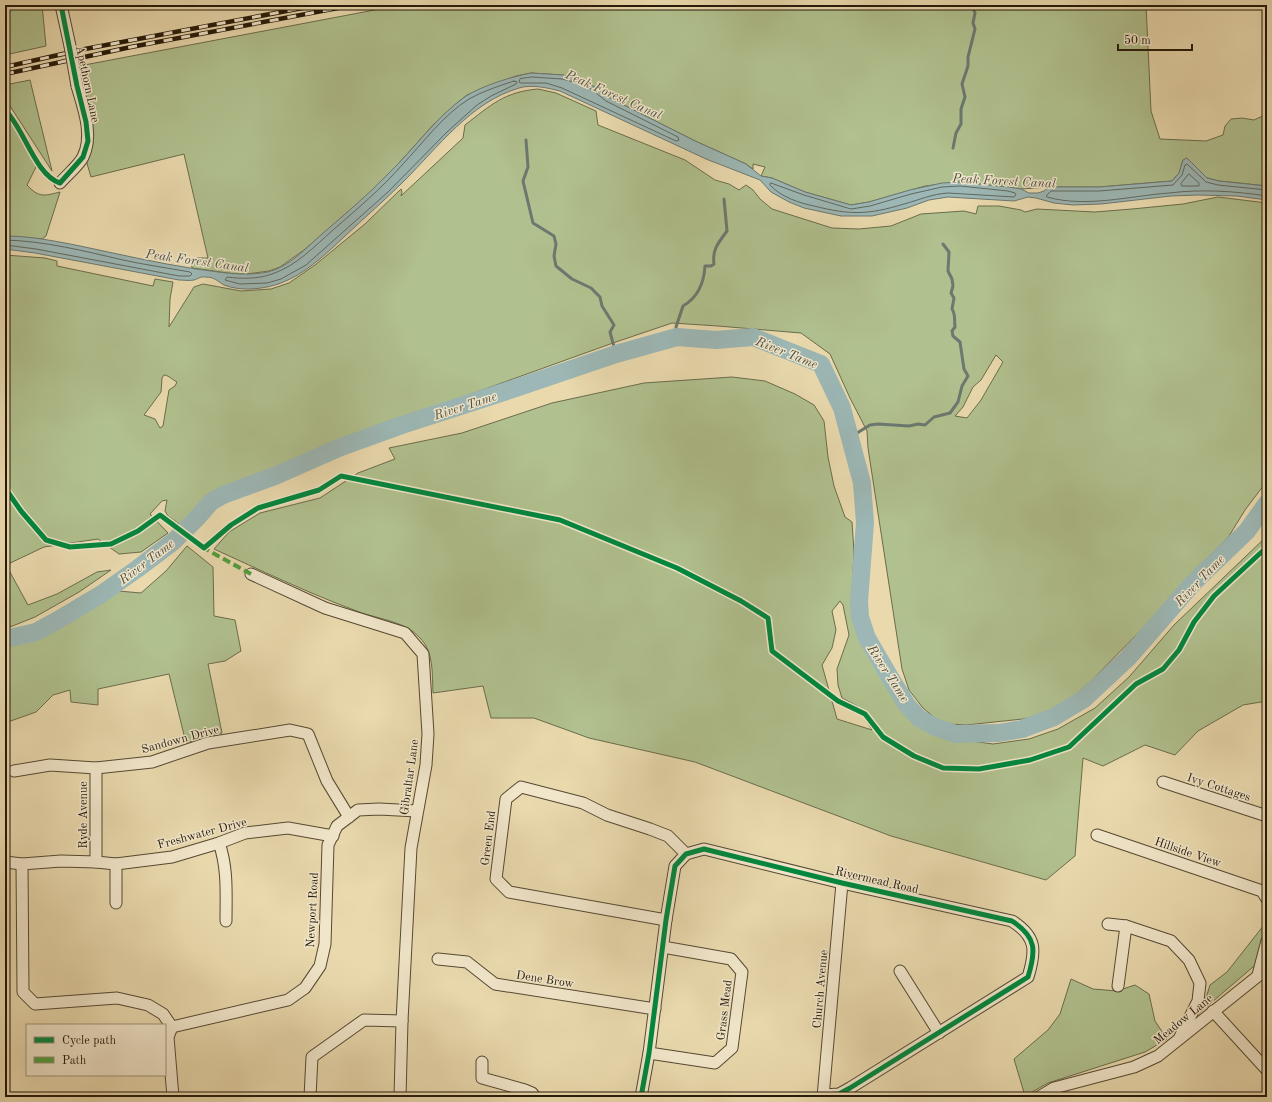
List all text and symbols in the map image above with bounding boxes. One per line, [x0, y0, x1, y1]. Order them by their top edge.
scale bar [1118, 26, 1192, 52]
text: 50 m [1124, 34, 1151, 47]
street label: Apethorn Lane [73, 45, 101, 124]
water label: Peak Forest Canal [562, 68, 664, 122]
water label: Peak Forest Canal [951, 172, 1056, 191]
water label: Peak Forest Canal [144, 248, 249, 275]
water label: River Tame [753, 335, 819, 372]
water label: River Tame [431, 390, 499, 423]
water label: River Tame [116, 537, 177, 588]
water label: River Tame [1172, 553, 1227, 610]
water label: River Tame [864, 642, 911, 705]
street label: Sandown Drive [140, 724, 221, 756]
street label: Gibraltar Lane [399, 738, 421, 816]
street label: Ivy Cottages [1185, 772, 1252, 804]
street label: Ryde Avenue [78, 781, 90, 849]
street label: Green End [480, 810, 498, 866]
street label: Freshwater Drive [156, 816, 249, 852]
street label: Hillside View [1153, 836, 1223, 870]
street label: Rivermead Road [834, 866, 920, 896]
street label: Newport Road [305, 872, 321, 948]
street label: Church Avenue [812, 949, 830, 1029]
street label: Dene Brow [515, 969, 575, 991]
street label: Grass Mead [715, 979, 735, 1041]
street label: Meadow Lane [1152, 992, 1216, 1047]
legend [26, 1024, 166, 1076]
text: Cycle path [62, 1035, 117, 1047]
text: Path [62, 1055, 87, 1067]

